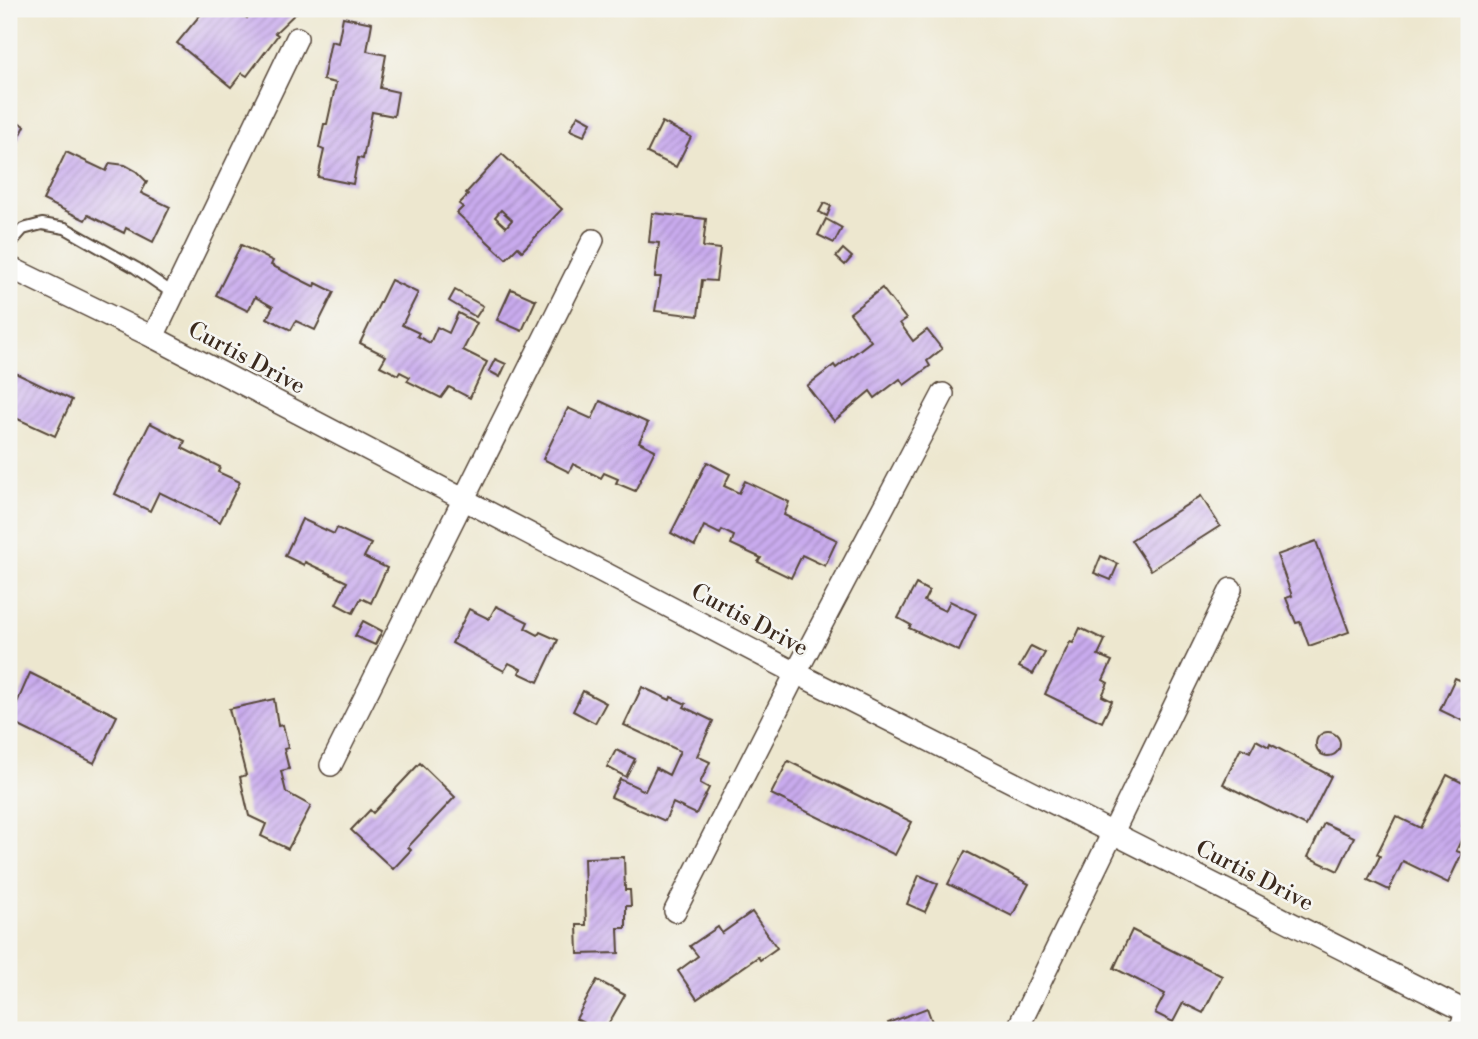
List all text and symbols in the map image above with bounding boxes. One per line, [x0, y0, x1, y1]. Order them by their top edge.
street label: Curtis Drive [183, 315, 310, 400]
street label: Curtis Drive [686, 577, 813, 662]
street label: Curtis Drive [1191, 834, 1318, 918]

